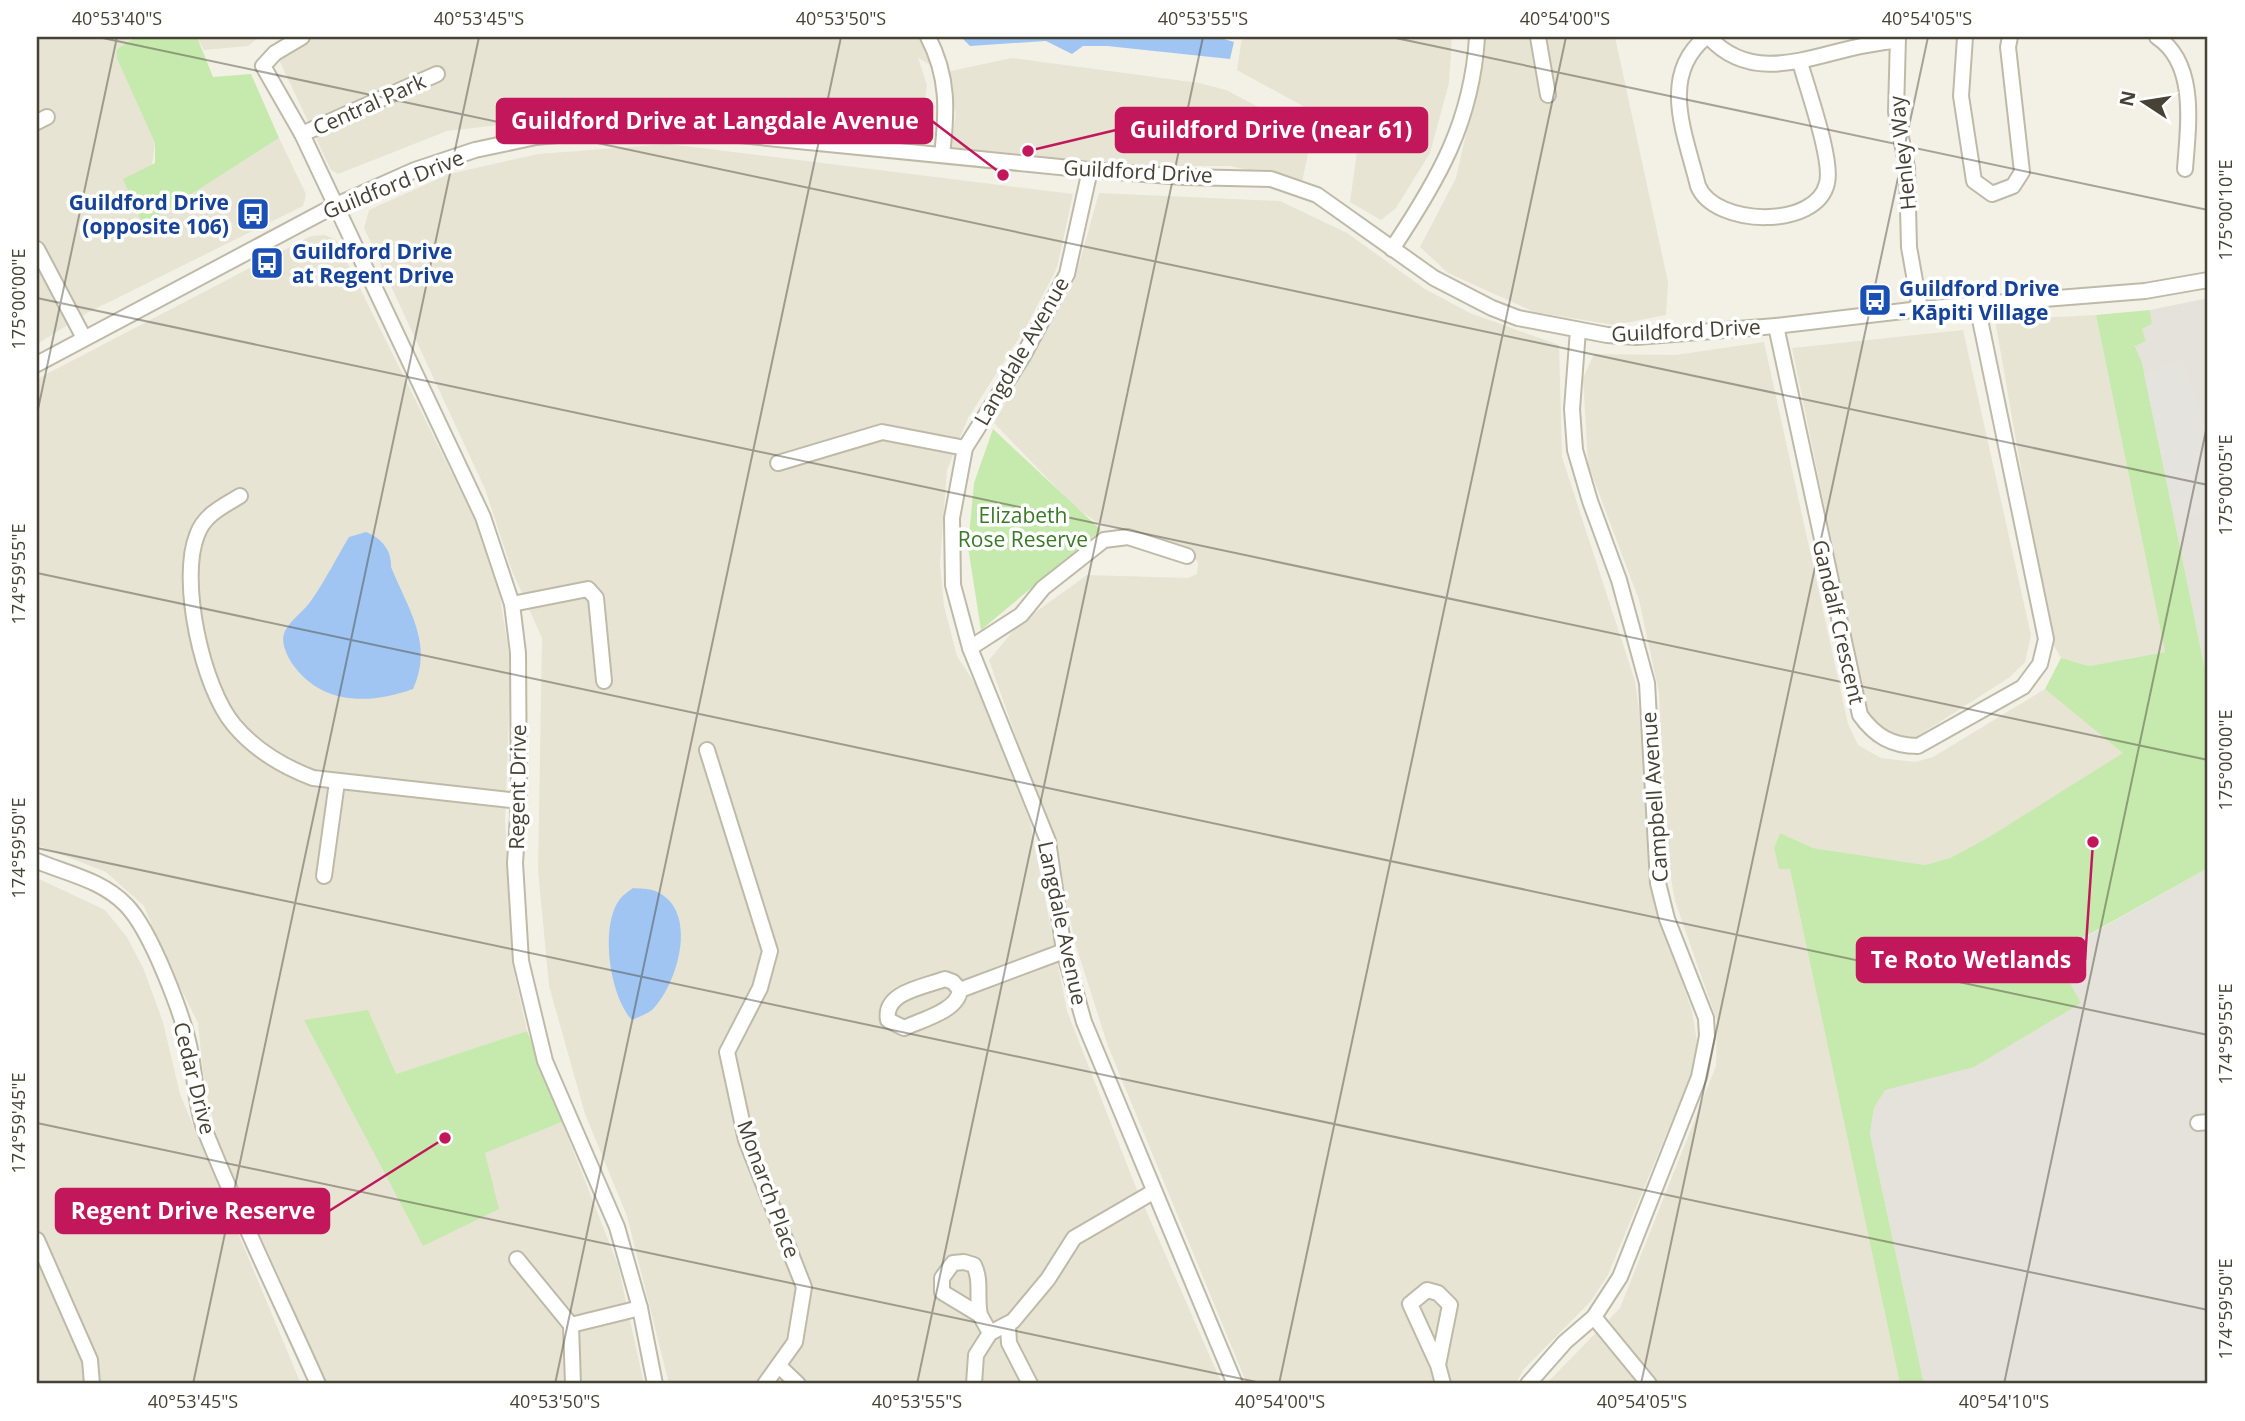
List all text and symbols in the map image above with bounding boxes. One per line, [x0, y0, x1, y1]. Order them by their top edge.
text: 40°53'40"S [72, 6, 162, 30]
text: 40°53'45"S [434, 6, 524, 30]
text: 40°53'50"S [796, 6, 886, 30]
text: 40°53'55"S [1158, 6, 1248, 30]
text: 40°54'00"S [1520, 6, 1610, 30]
text: 40°54'05"S [1882, 6, 1972, 30]
north arrow [2108, 66, 2178, 136]
street label: Central Park [308, 67, 430, 141]
text: N [2113, 88, 2142, 109]
street label: Henley Way [1882, 94, 1922, 212]
callout: Guildford Drive at Langdale Avenue [497, 99, 932, 143]
text: Guildford Drive at Langdale Avenue [511, 104, 919, 136]
callout: Guildford Drive (near 61) [1116, 108, 1427, 152]
text: Guildford Drive (near 61) [1130, 113, 1412, 145]
street label: Guildford Drive [318, 143, 468, 225]
street label: Guildford Drive [1063, 153, 1213, 189]
text: 175°00'10"E [2213, 160, 2237, 260]
place label: Guildford Drive (opposite 106) [69, 188, 229, 240]
bus stop icon: Guildford Drive (opposite 106) [234, 195, 272, 233]
place label: Guildford Drive at Regent Drive [292, 237, 454, 289]
bus stop icon: Guildford Drive at Regent Drive [248, 244, 286, 282]
text: 175°00'00"E [6, 249, 30, 349]
street label: Langdale Avenue [967, 272, 1075, 430]
place label: Guildford Drive - Kāpiti Village [1899, 274, 2059, 326]
bus stop icon: Guildford Drive - Kāpiti Village [1856, 281, 1894, 319]
street label: Guildford Drive [1611, 312, 1761, 348]
text: 175°00'05"E [2213, 435, 2237, 535]
park label: Elizabeth Rose Reserve [958, 501, 1088, 553]
text: 174°59'55"E [6, 524, 30, 624]
street label: Gandalf Crescent [1806, 537, 1872, 707]
text: 175°00'00"E [2213, 710, 2237, 810]
street label: Campbell Avenue [1634, 711, 1674, 883]
street label: Regent Drive [502, 724, 532, 850]
text: 174°59'50"E [6, 798, 30, 898]
street label: Langdale Avenue [1032, 838, 1094, 1008]
callout: Te Roto Wetlands [1857, 938, 2085, 982]
text: Te Roto Wetlands [1871, 943, 2071, 975]
text: 174°59'55"E [2213, 984, 2237, 1084]
street label: Cedar Drive [168, 1019, 222, 1137]
text: 174°59'45"E [6, 1073, 30, 1173]
street label: Monarch Place [731, 1116, 807, 1262]
callout: Regent Drive Reserve [56, 1189, 329, 1233]
text: Regent Drive Reserve [71, 1194, 315, 1226]
text: 174°59'50"E [2213, 1259, 2237, 1359]
text: 40°53'45"S [148, 1389, 238, 1413]
text: 40°53'50"S [510, 1389, 600, 1413]
text: 40°53'55"S [872, 1389, 962, 1413]
text: 40°54'00"S [1235, 1389, 1325, 1413]
text: 40°54'05"S [1597, 1389, 1687, 1413]
text: 40°54'10"S [1959, 1389, 2049, 1413]

